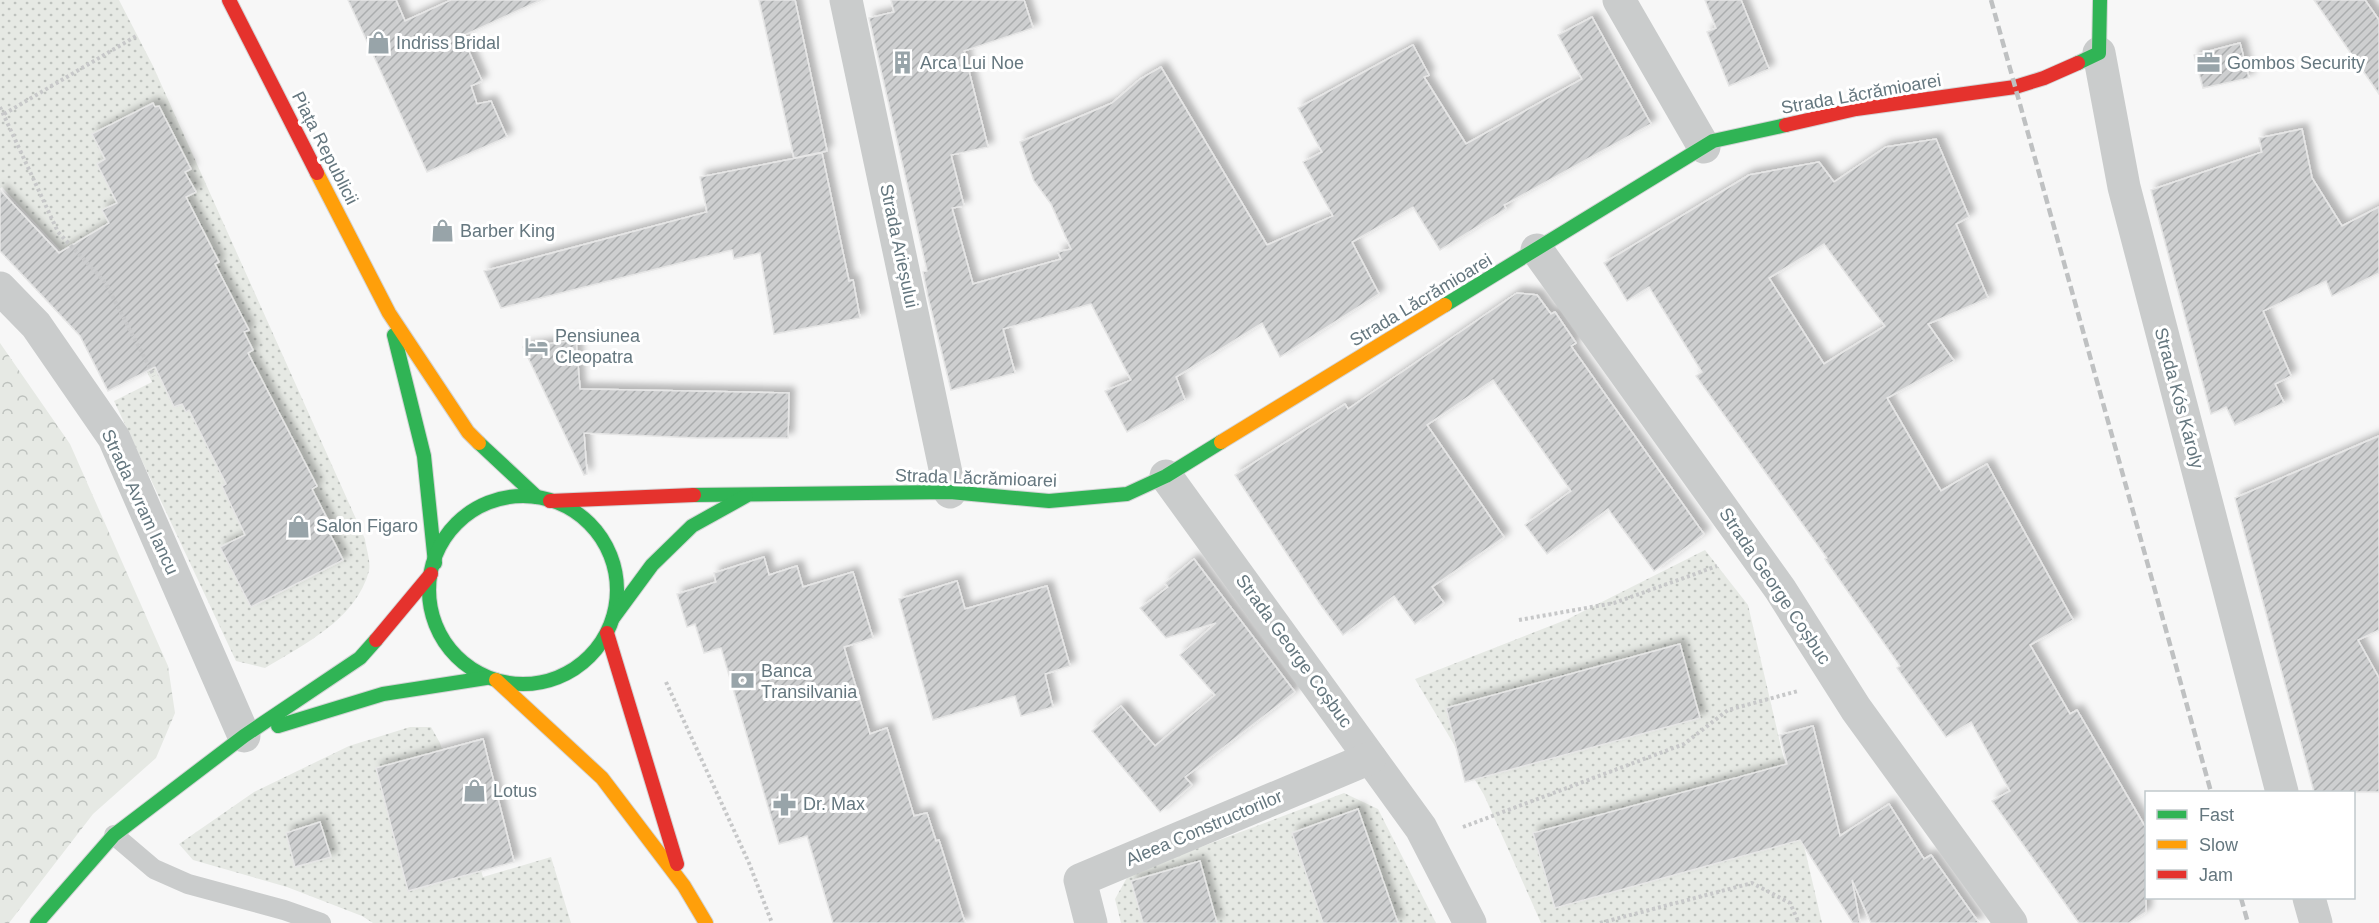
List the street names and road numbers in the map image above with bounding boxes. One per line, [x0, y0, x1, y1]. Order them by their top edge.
street label: Strada Lăcrămioarei [1779, 70, 1943, 118]
street label: Piața Republicii [288, 88, 362, 208]
street label: Strada Arieșului [876, 182, 922, 310]
street label: Strada Lăcrămioarei [1346, 250, 1496, 350]
street label: Strada Kós Károly [2151, 325, 2207, 471]
street label: Strada Avram Iancu [98, 426, 182, 578]
street label: Strada Lăcrămioarei [895, 465, 1057, 491]
street label: Strada George Coșbuc [1715, 504, 1835, 668]
street label: Strada George Coșbuc [1232, 571, 1356, 731]
street label: Aleea Constructorilor [1123, 786, 1285, 870]

